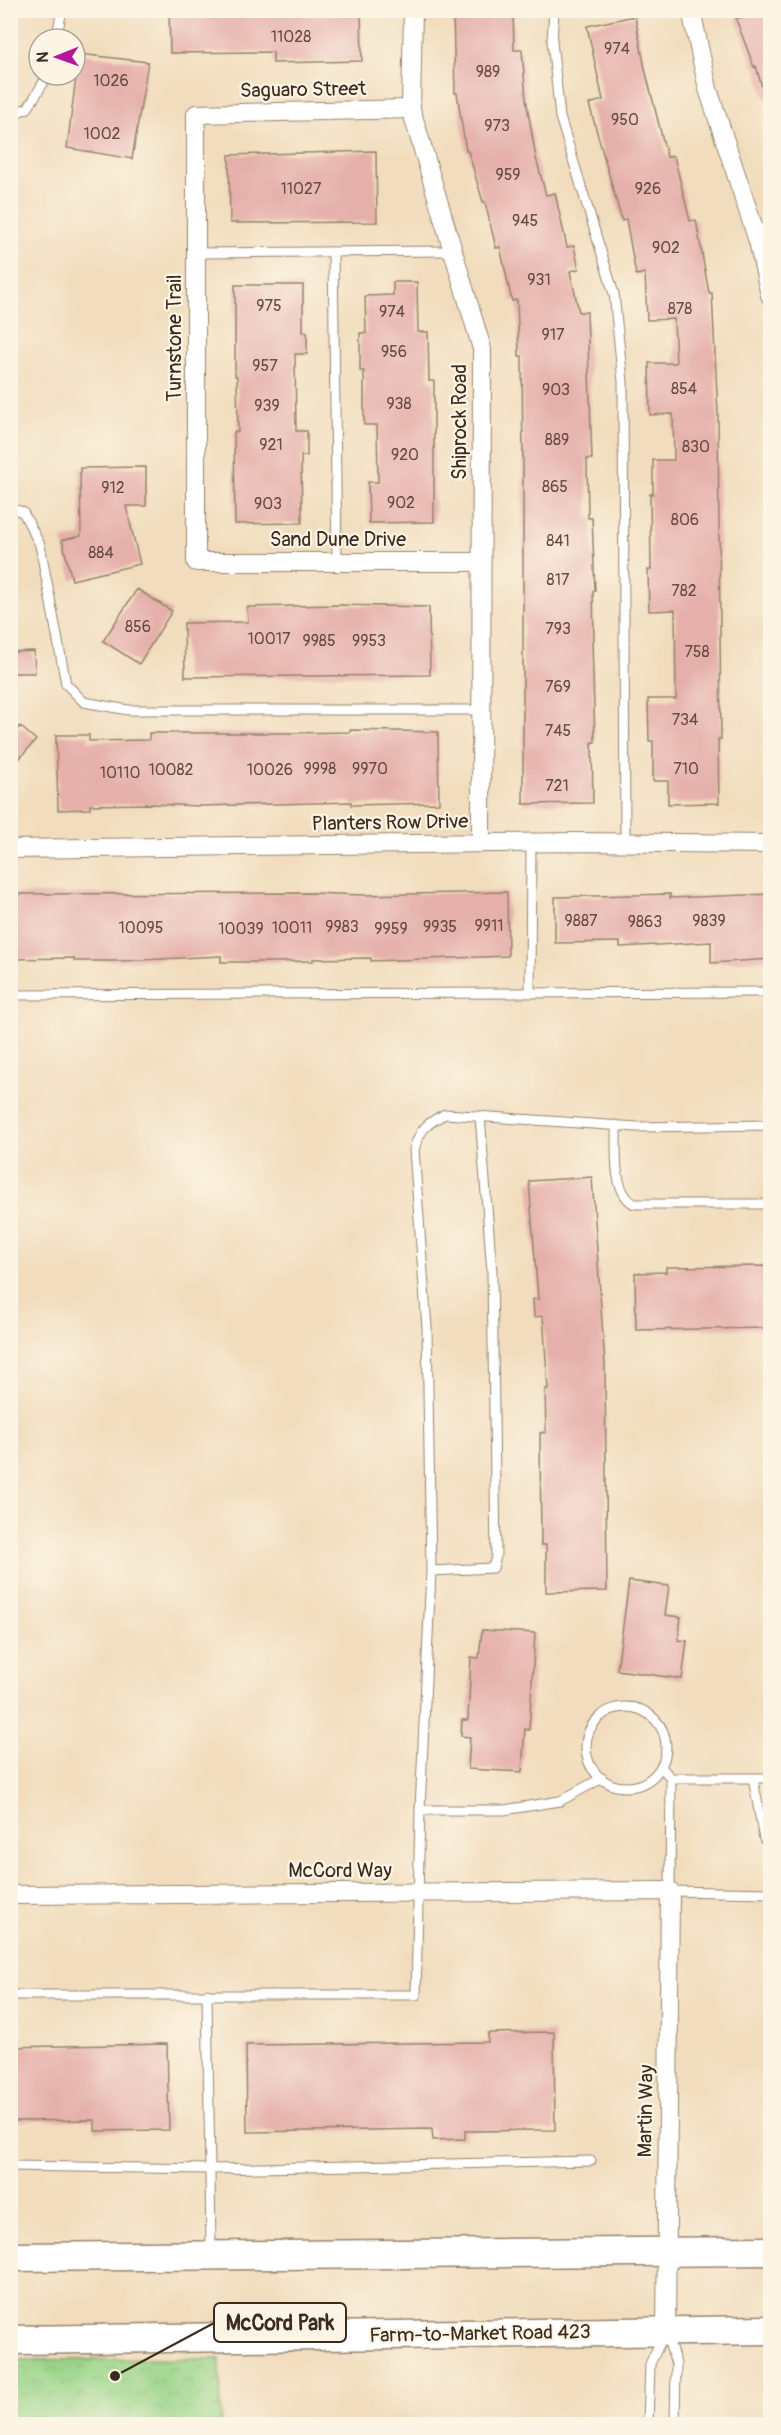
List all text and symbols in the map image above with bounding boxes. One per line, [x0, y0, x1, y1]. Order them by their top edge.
north arrow [27, 27, 87, 87]
house number: 11028 [271, 27, 311, 47]
house number: 974 [604, 39, 630, 59]
text: N [33, 51, 53, 63]
house number: 989 [476, 62, 500, 82]
house number: 1026 [93, 71, 129, 91]
street label: Saguaro Street [240, 76, 367, 103]
house number: 950 [611, 110, 639, 130]
house number: 973 [484, 116, 510, 136]
house number: 1002 [83, 124, 121, 144]
house number: 959 [495, 165, 521, 185]
house number: 11027 [281, 179, 322, 199]
house number: 926 [635, 179, 661, 199]
house number: 945 [512, 211, 538, 231]
house number: 902 [652, 238, 680, 258]
house number: 931 [527, 270, 551, 290]
street label: Turnstone Trail [162, 275, 187, 401]
house number: 975 [256, 296, 282, 316]
house number: 878 [668, 299, 692, 319]
house number: 974 [379, 302, 405, 322]
house number: 917 [542, 325, 565, 345]
house number: 956 [381, 342, 407, 362]
house number: 957 [252, 356, 278, 376]
street label: Shiprock Road [447, 364, 472, 480]
house number: 854 [671, 379, 697, 399]
house number: 903 [542, 380, 570, 400]
house number: 938 [386, 394, 412, 414]
house number: 939 [254, 396, 280, 416]
house number: 889 [545, 430, 569, 450]
house number: 921 [259, 435, 283, 455]
house number: 830 [682, 437, 710, 457]
house number: 920 [391, 445, 419, 465]
house number: 865 [542, 477, 568, 497]
house number: 912 [101, 478, 125, 498]
house number: 902 [387, 493, 415, 513]
house number: 903 [254, 494, 282, 514]
house number: 806 [671, 510, 699, 530]
street label: Sand Dune Drive [270, 527, 406, 552]
house number: 841 [546, 531, 570, 551]
house number: 884 [88, 543, 114, 563]
house number: 817 [547, 570, 570, 590]
house number: 782 [671, 581, 697, 601]
house number: 856 [125, 617, 151, 637]
house number: 793 [545, 619, 571, 639]
house number: 10017 [248, 629, 291, 649]
house number: 9985 [302, 631, 336, 651]
house number: 9953 [352, 631, 386, 651]
house number: 758 [684, 642, 710, 662]
house number: 769 [545, 677, 571, 697]
house number: 734 [672, 710, 698, 730]
house number: 745 [545, 721, 571, 741]
house number: 9998 [304, 759, 336, 779]
house number: 9970 [352, 759, 388, 779]
house number: 710 [673, 759, 699, 779]
house number: 10082 [148, 760, 194, 780]
house number: 10026 [247, 760, 293, 780]
house number: 10110 [100, 763, 140, 783]
house number: 721 [545, 776, 569, 796]
street label: Planters Row Drive [311, 809, 469, 836]
house number: 9887 [565, 911, 598, 931]
house number: 9839 [692, 911, 726, 931]
house number: 9863 [628, 912, 662, 932]
house number: 9911 [475, 916, 504, 936]
house number: 9983 [325, 917, 359, 937]
house number: 9935 [423, 917, 457, 937]
house number: 10095 [118, 918, 164, 938]
house number: 10011 [272, 918, 312, 938]
house number: 10039 [218, 919, 264, 939]
house number: 9959 [374, 919, 408, 939]
street label: McCord Way [288, 1858, 392, 1883]
street label: Martin Way [632, 2064, 659, 2158]
callout: McCord Park [214, 2303, 346, 2342]
text: McCord Park [226, 2310, 335, 2337]
street label: Farm-to-Market Road 423 [369, 2319, 591, 2348]

